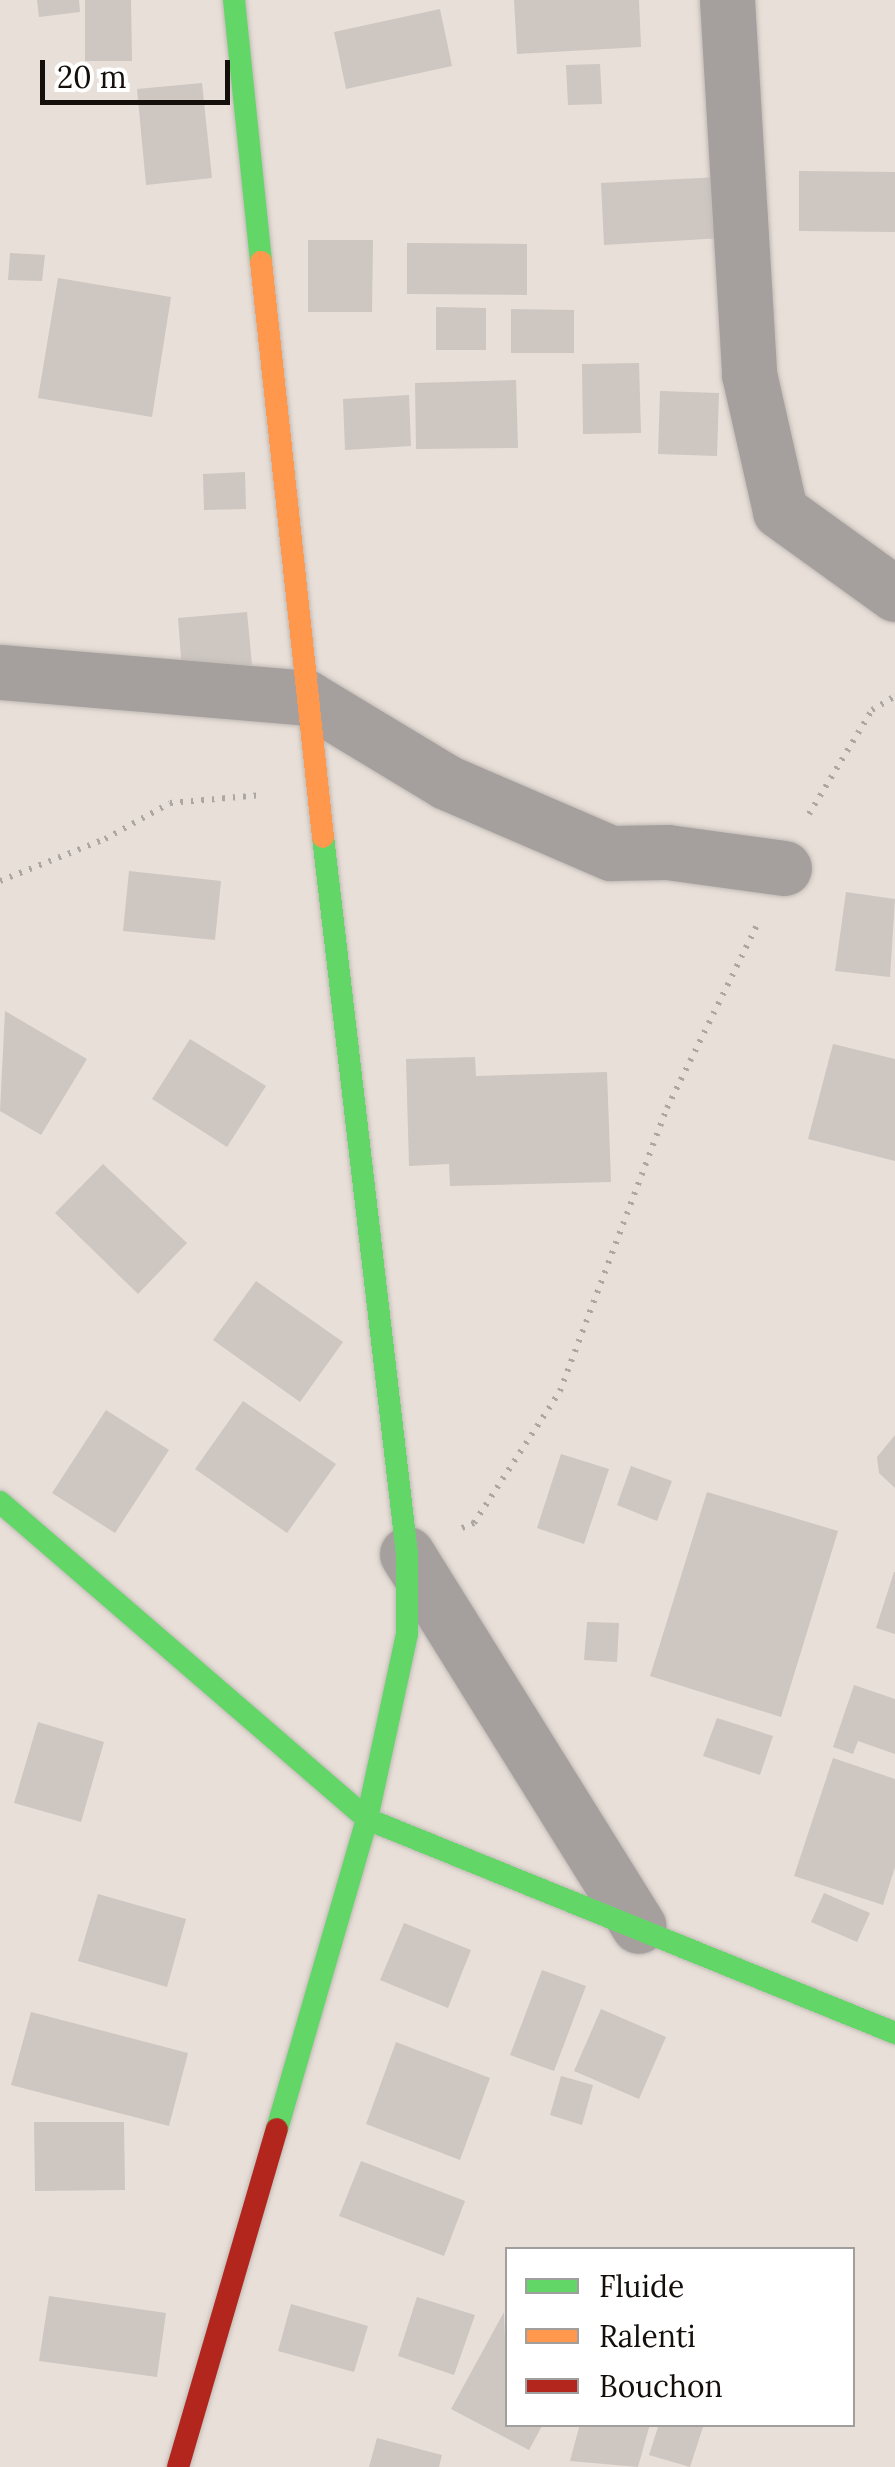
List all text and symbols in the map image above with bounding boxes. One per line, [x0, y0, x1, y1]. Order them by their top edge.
scale bar [45, 40, 235, 102]
text: 20 m [57, 58, 126, 96]
legend [505, 2247, 855, 2427]
text: Fluide [599, 2267, 684, 2305]
text: Ralenti [599, 2317, 696, 2355]
text: Bouchon [599, 2367, 723, 2405]

